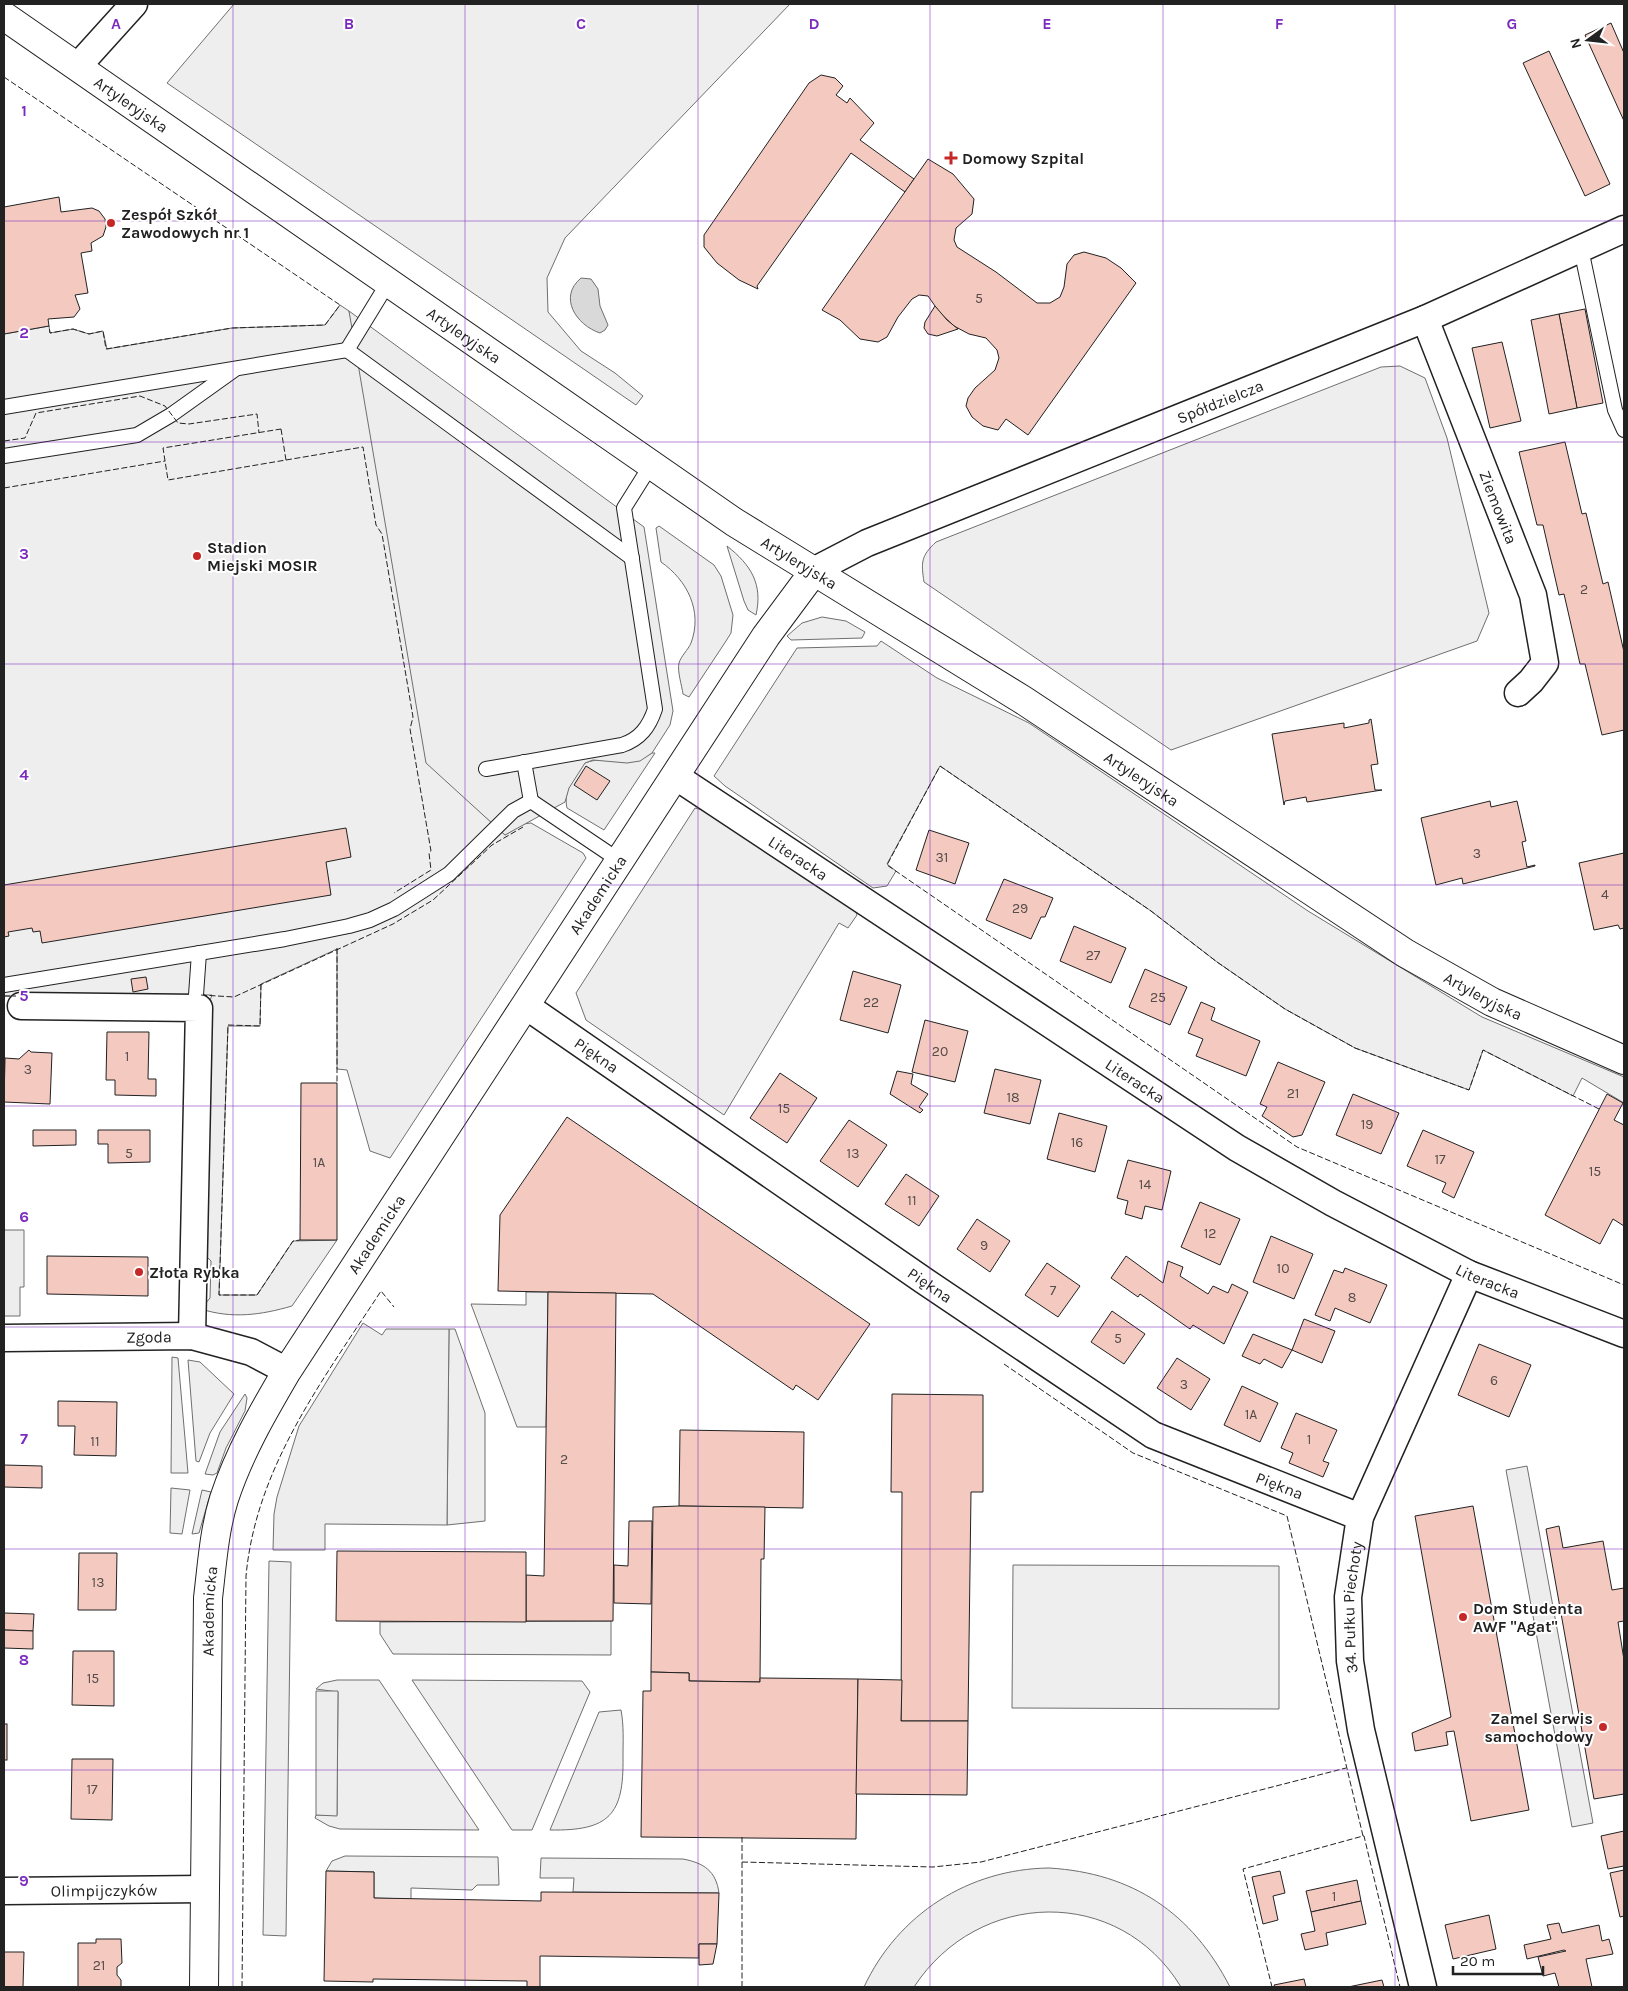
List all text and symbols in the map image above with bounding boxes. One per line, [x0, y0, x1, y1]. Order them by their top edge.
text: A [111, 14, 121, 33]
text: B [344, 14, 354, 33]
text: C [576, 14, 586, 33]
text: D [809, 14, 820, 33]
text: E [1042, 14, 1052, 33]
text: F [1275, 14, 1284, 33]
text: G [1507, 14, 1517, 33]
north arrow [1563, 15, 1613, 65]
text: N [1566, 36, 1585, 50]
street label: Artyleryjska [91, 72, 172, 137]
text: 1 [21, 101, 27, 120]
place label: Domowy Szpital [962, 149, 1084, 168]
marker: Domowy Szpital [944, 151, 958, 165]
place label: Zespół Szkół Zawodowych nr 1 [121, 205, 249, 242]
marker: Zespół Szkół Zawodowych nr 1 [105, 217, 117, 229]
house number: 5 [975, 290, 983, 307]
street label: Artyleryjska [424, 303, 505, 367]
text: 2 [19, 323, 29, 342]
street label: Spółdzielcza [1174, 375, 1266, 427]
street label: Ziemowita [1476, 468, 1522, 547]
street label: Artyleryjska [758, 532, 841, 593]
place label: Stadion Miejski MOSIR [207, 538, 318, 575]
text: 3 [19, 544, 29, 563]
marker: Stadion Miejski MOSIR [191, 550, 203, 562]
house number: 2 [1580, 581, 1588, 598]
street label: Artyleryjska [1101, 747, 1183, 810]
text: 4 [19, 765, 29, 784]
street label: Literacka [765, 831, 832, 884]
house number: 3 [1473, 845, 1481, 862]
house number: 31 [936, 849, 948, 866]
street label: Akademicka [565, 851, 630, 938]
house number: 4 [1601, 886, 1609, 903]
house number: 29 [1012, 900, 1028, 917]
house number: 27 [1086, 947, 1101, 964]
street label: Artyleryjska [1441, 967, 1525, 1024]
text: 5 [19, 986, 29, 1005]
house number: 25 [1150, 989, 1166, 1006]
house number: 22 [863, 994, 879, 1011]
street label: Piękna [571, 1033, 622, 1077]
house number: 20 [932, 1043, 948, 1060]
house number: 1 [125, 1048, 129, 1065]
street label: Literacka [1102, 1054, 1169, 1107]
house number: 3 [24, 1061, 32, 1078]
house number: 21 [1287, 1085, 1299, 1102]
house number: 18 [1006, 1089, 1020, 1106]
house number: 15 [778, 1100, 790, 1117]
house number: 19 [1361, 1116, 1373, 1133]
house number: 16 [1071, 1134, 1083, 1151]
house number: 5 [125, 1145, 133, 1162]
house number: 13 [847, 1145, 859, 1162]
house number: 17 [1434, 1151, 1446, 1168]
house number: 1A [313, 1154, 325, 1171]
house number: 15 [1589, 1163, 1601, 1180]
house number: 14 [1139, 1176, 1151, 1193]
street label: Akademicka [344, 1191, 409, 1277]
house number: 11 [907, 1192, 917, 1209]
text: 6 [19, 1207, 29, 1226]
house number: 12 [1204, 1225, 1216, 1242]
house number: 9 [980, 1237, 988, 1254]
street label: Literacka [1453, 1259, 1522, 1302]
house number: 10 [1277, 1260, 1289, 1277]
place label: Złota Rybka [149, 1263, 240, 1282]
street label: Piękna [904, 1263, 956, 1306]
marker: Złota Rybka [133, 1266, 145, 1278]
house number: 7 [1050, 1282, 1057, 1299]
house number: 8 [1348, 1289, 1356, 1306]
street label: Zgoda [126, 1327, 172, 1346]
house number: 5 [1114, 1330, 1122, 1347]
house number: 6 [1490, 1372, 1498, 1389]
house number: 3 [1180, 1376, 1188, 1393]
house number: 1A [1245, 1406, 1257, 1423]
text: 7 [20, 1429, 28, 1448]
house number: 1 [1307, 1431, 1311, 1448]
house number: 11 [90, 1433, 100, 1450]
house number: 2 [560, 1451, 568, 1468]
street label: Piękna [1253, 1467, 1306, 1503]
street label: 34. Pułku Piechoty [1338, 1540, 1366, 1675]
street label: Akademicka [198, 1565, 221, 1656]
house number: 13 [92, 1574, 104, 1591]
place label: Dom Studenta AWF "Agat" [1473, 1599, 1583, 1636]
marker: Dom Studenta AWF "Agat" [1457, 1611, 1469, 1623]
text: 8 [19, 1650, 29, 1669]
house number: 15 [87, 1670, 99, 1687]
place label: Zamel Serwis samochodowy [1484, 1709, 1593, 1746]
marker: Zamel Serwis samochodowy [1597, 1721, 1609, 1733]
house number: 17 [86, 1781, 98, 1798]
text: 9 [19, 1871, 29, 1890]
street label: Olimpijczyków [51, 1880, 158, 1900]
house number: 1 [1332, 1888, 1336, 1905]
scale bar [1453, 1944, 1543, 1976]
text: 20 m [1460, 1952, 1495, 1970]
house number: 21 [93, 1957, 105, 1974]

